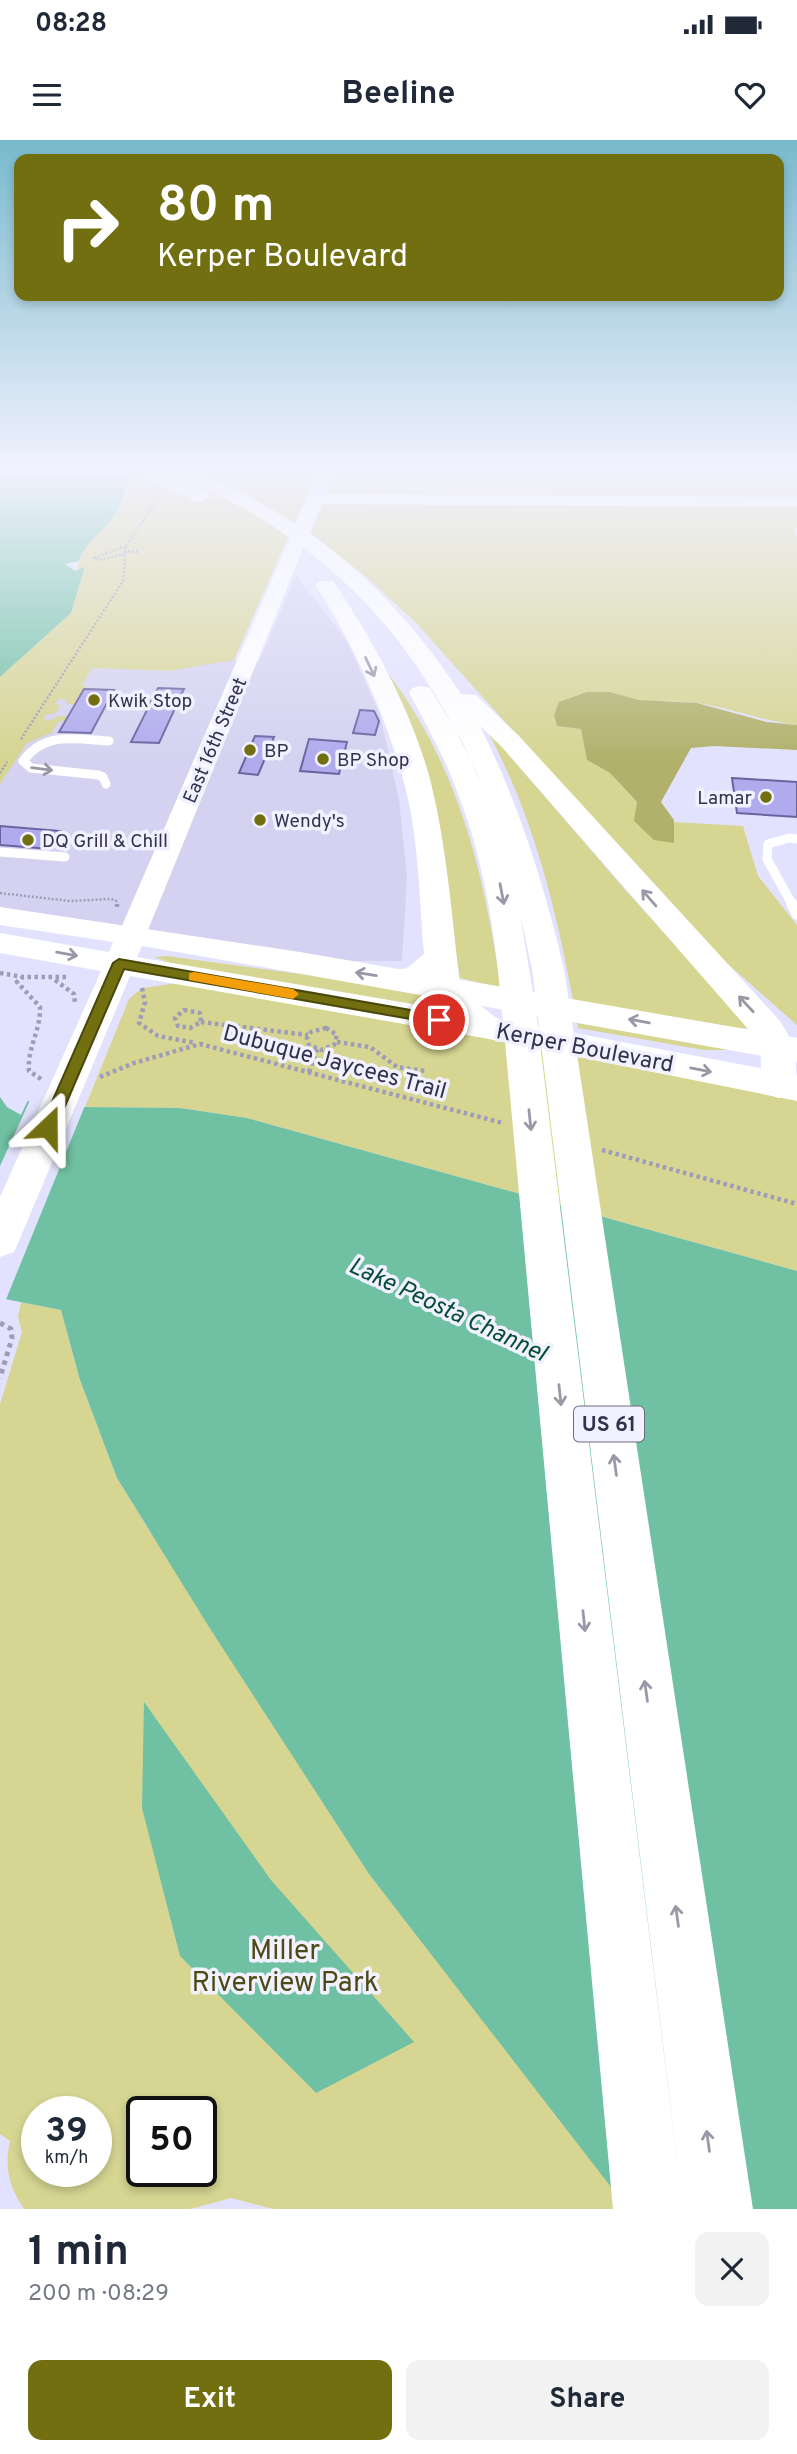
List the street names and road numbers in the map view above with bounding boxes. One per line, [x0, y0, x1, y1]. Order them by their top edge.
street label: East 16th Street [179, 674, 253, 807]
street label: Kerper Boulevard [493, 1018, 676, 1081]
street label: Dubuque Jaycees Trail [219, 1020, 449, 1107]
road number: US 61 [574, 1406, 644, 1442]

